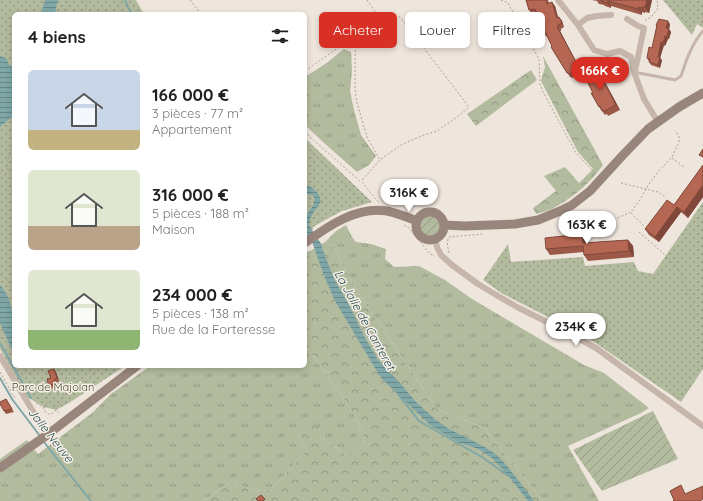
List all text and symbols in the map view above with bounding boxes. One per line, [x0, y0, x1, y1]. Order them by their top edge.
chip: Acheter [319, 12, 397, 48]
chip: Louer [405, 12, 470, 48]
chip: Filtres [478, 12, 545, 48]
icon: filters [269, 25, 291, 47]
text: 4 biens [28, 26, 86, 47]
pin: 166K € [567, 57, 633, 91]
text: 166K € [580, 62, 620, 78]
text: 166 000 € [152, 84, 229, 105]
icon: home [60, 86, 108, 134]
text: 3 pièces · 77 m² [152, 105, 243, 121]
text: Appartement [152, 121, 232, 137]
pin: 316K € [376, 179, 442, 213]
text: 316 000 € [152, 184, 229, 205]
text: 316K € [389, 184, 429, 200]
icon: home [60, 186, 108, 234]
text: 5 pièces · 188 m² [152, 205, 249, 221]
pin: 163K € [554, 211, 620, 245]
text: 163K € [567, 216, 607, 232]
text: Maison [152, 221, 195, 237]
water label: La Jalle de Canteret [331, 267, 400, 374]
text: 234 000 € [152, 284, 232, 305]
icon: home [60, 286, 108, 334]
text: 5 pièces · 138 m² [152, 305, 249, 321]
pin: 234K € [543, 313, 609, 347]
text: 234K € [555, 318, 597, 334]
text: Rue de la Forteresse [152, 321, 275, 337]
park label: Parc de Majolan [12, 380, 94, 394]
water label: Jalle Neuve [25, 405, 78, 466]

